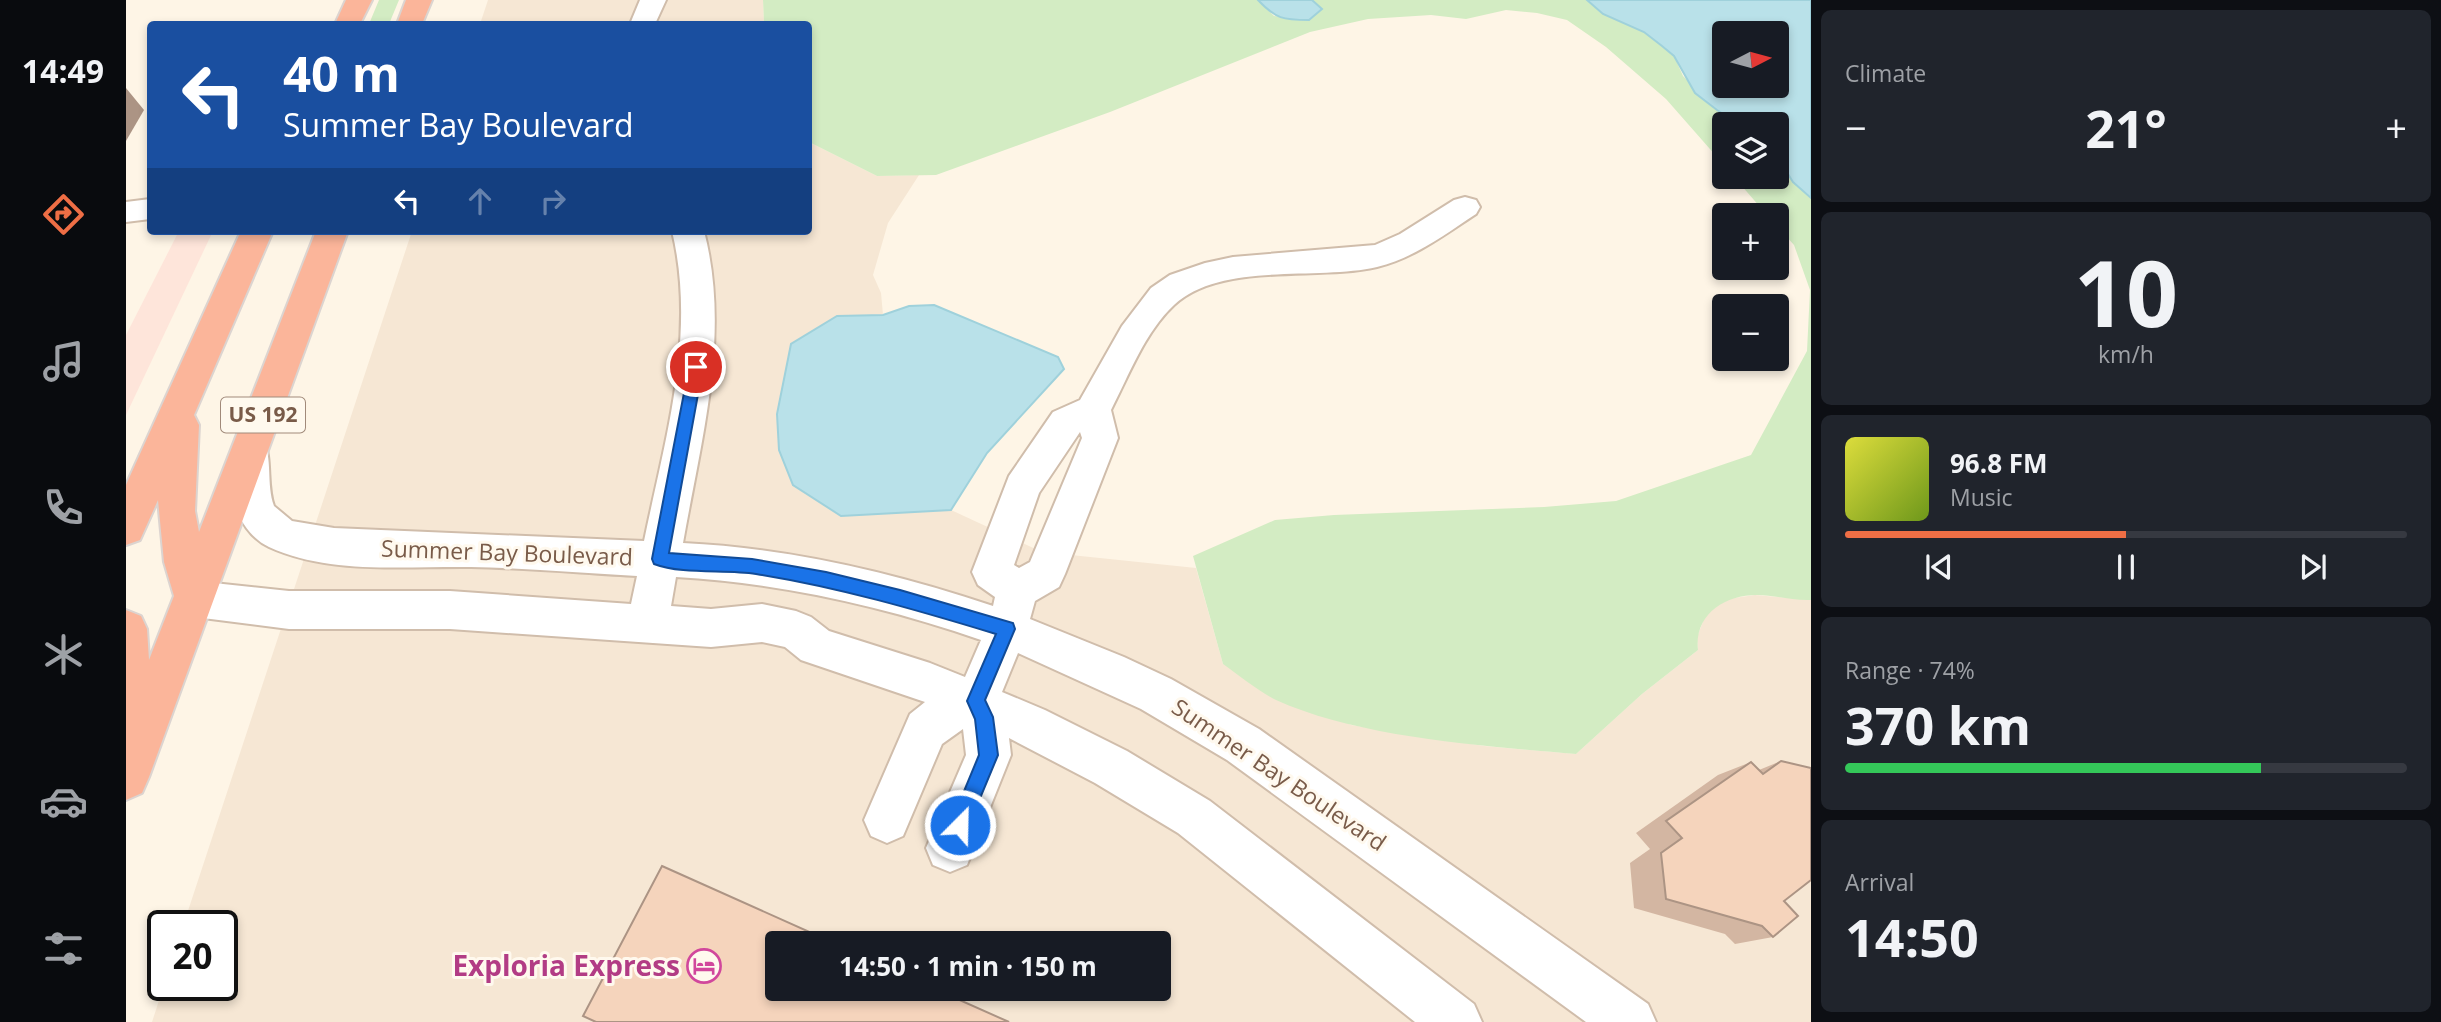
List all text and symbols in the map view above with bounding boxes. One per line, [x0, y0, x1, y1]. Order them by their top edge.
north arrow [1712, 21, 1788, 98]
map controls [1712, 21, 1789, 371]
text: 40 m [283, 40, 400, 106]
text: 14:49 [22, 49, 104, 92]
icon: left [168, 49, 259, 140]
text: Climate [1845, 57, 1926, 89]
text: 21° [2085, 92, 2167, 163]
text: − [1845, 101, 1867, 153]
text: + [2385, 101, 2407, 153]
text: Summer Bay Boulevard [283, 103, 634, 146]
button: layers [1712, 112, 1789, 189]
icon: left [388, 182, 426, 220]
icon: ahead [461, 182, 499, 220]
icon: right [534, 182, 572, 220]
icon: directions [39, 190, 88, 239]
button: + [1712, 203, 1789, 280]
text: 10 [2074, 230, 2178, 354]
button: − [1712, 294, 1789, 371]
icon: music [39, 337, 88, 386]
pin [666, 337, 726, 397]
text: km/h [2098, 338, 2154, 370]
icon: arrive [677, 348, 715, 386]
road number: US 192 [221, 398, 305, 432]
text: 96.8 FM [1950, 445, 2048, 481]
text: Music [1950, 481, 2013, 513]
icon: phone [39, 483, 88, 532]
street label: Summer Bay Boulevard [381, 532, 634, 572]
icon: previous [1920, 548, 1958, 586]
icon: pause [2107, 548, 2145, 586]
icon: next [2294, 548, 2332, 586]
icon: climate [39, 630, 88, 679]
text: Range · 74% [1845, 654, 1975, 686]
text: 370 km [1845, 689, 2031, 760]
street label: Summer Bay Boulevard [1166, 690, 1393, 858]
icon: car [39, 777, 88, 826]
position arrow [923, 788, 997, 862]
text: Arrival [1845, 866, 1914, 898]
text: 14:50 [1845, 901, 1979, 972]
speed limit sign: 20 [147, 910, 238, 1001]
icon: filters [39, 924, 88, 973]
place label: Exploria Express [452, 946, 680, 984]
hotel icon: Exploria Express [685, 947, 723, 985]
text: 14:50 · 1 min · 150 m [839, 948, 1097, 984]

